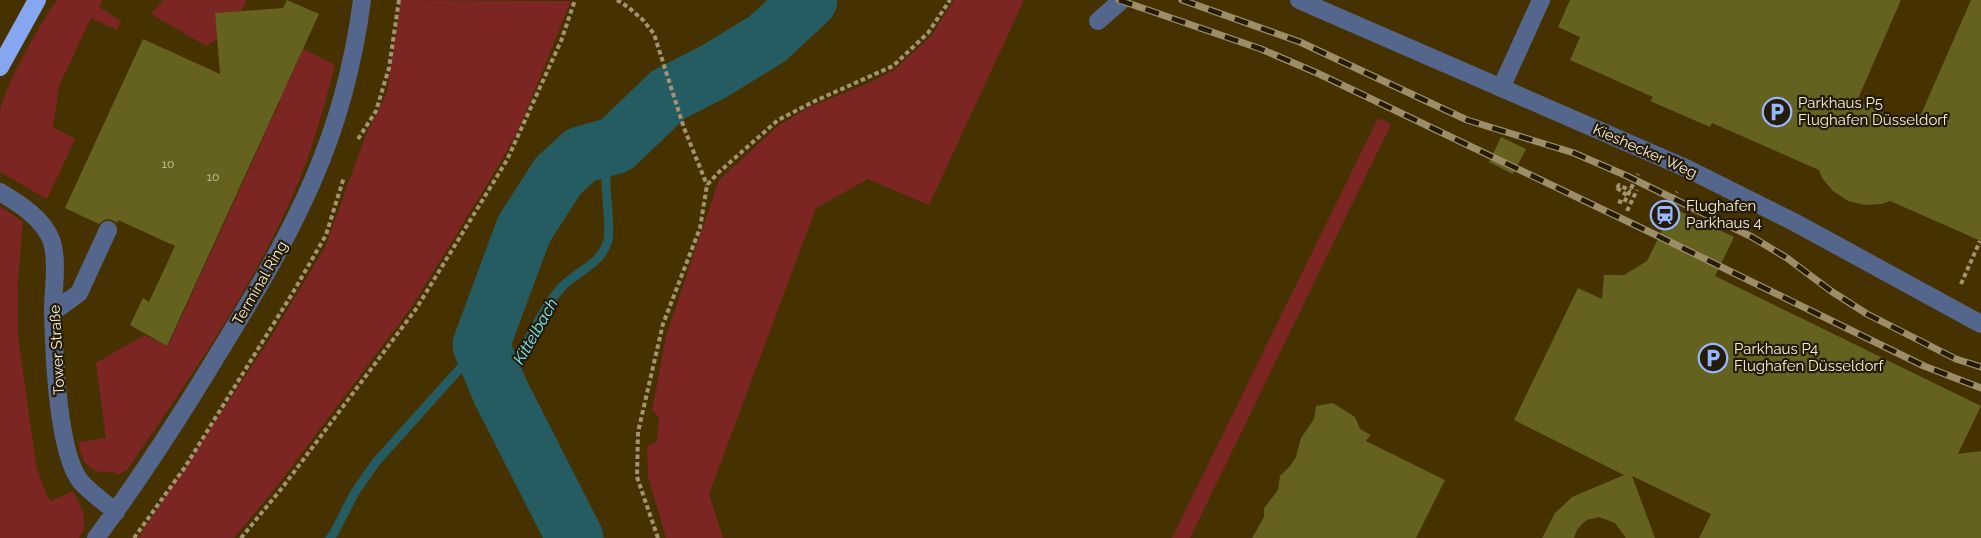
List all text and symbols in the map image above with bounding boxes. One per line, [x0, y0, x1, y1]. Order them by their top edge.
place label: Parkhaus P5 Flughafen Düsseldorf [1798, 94, 1949, 129]
parking icon: Parkhaus P5 Flughafen Düsseldorf [1761, 96, 1793, 128]
street label: Kieshecker Weg [1590, 120, 1700, 182]
house number: 10 [162, 157, 174, 171]
house number: 10 [207, 170, 219, 184]
place label: Flughafen Parkhaus 4 [1686, 197, 1762, 232]
station icon: Flughafen Parkhaus 4 [1649, 199, 1681, 231]
street label: Terminal Ring [229, 238, 291, 328]
water label: Kittelbach [509, 295, 562, 367]
street label: Tower Straße [46, 304, 68, 395]
place label: Parkhaus P4 Flughafen Düsseldorf [1734, 340, 1885, 375]
parking icon: Parkhaus P4 Flughafen Düsseldorf [1697, 342, 1729, 374]

